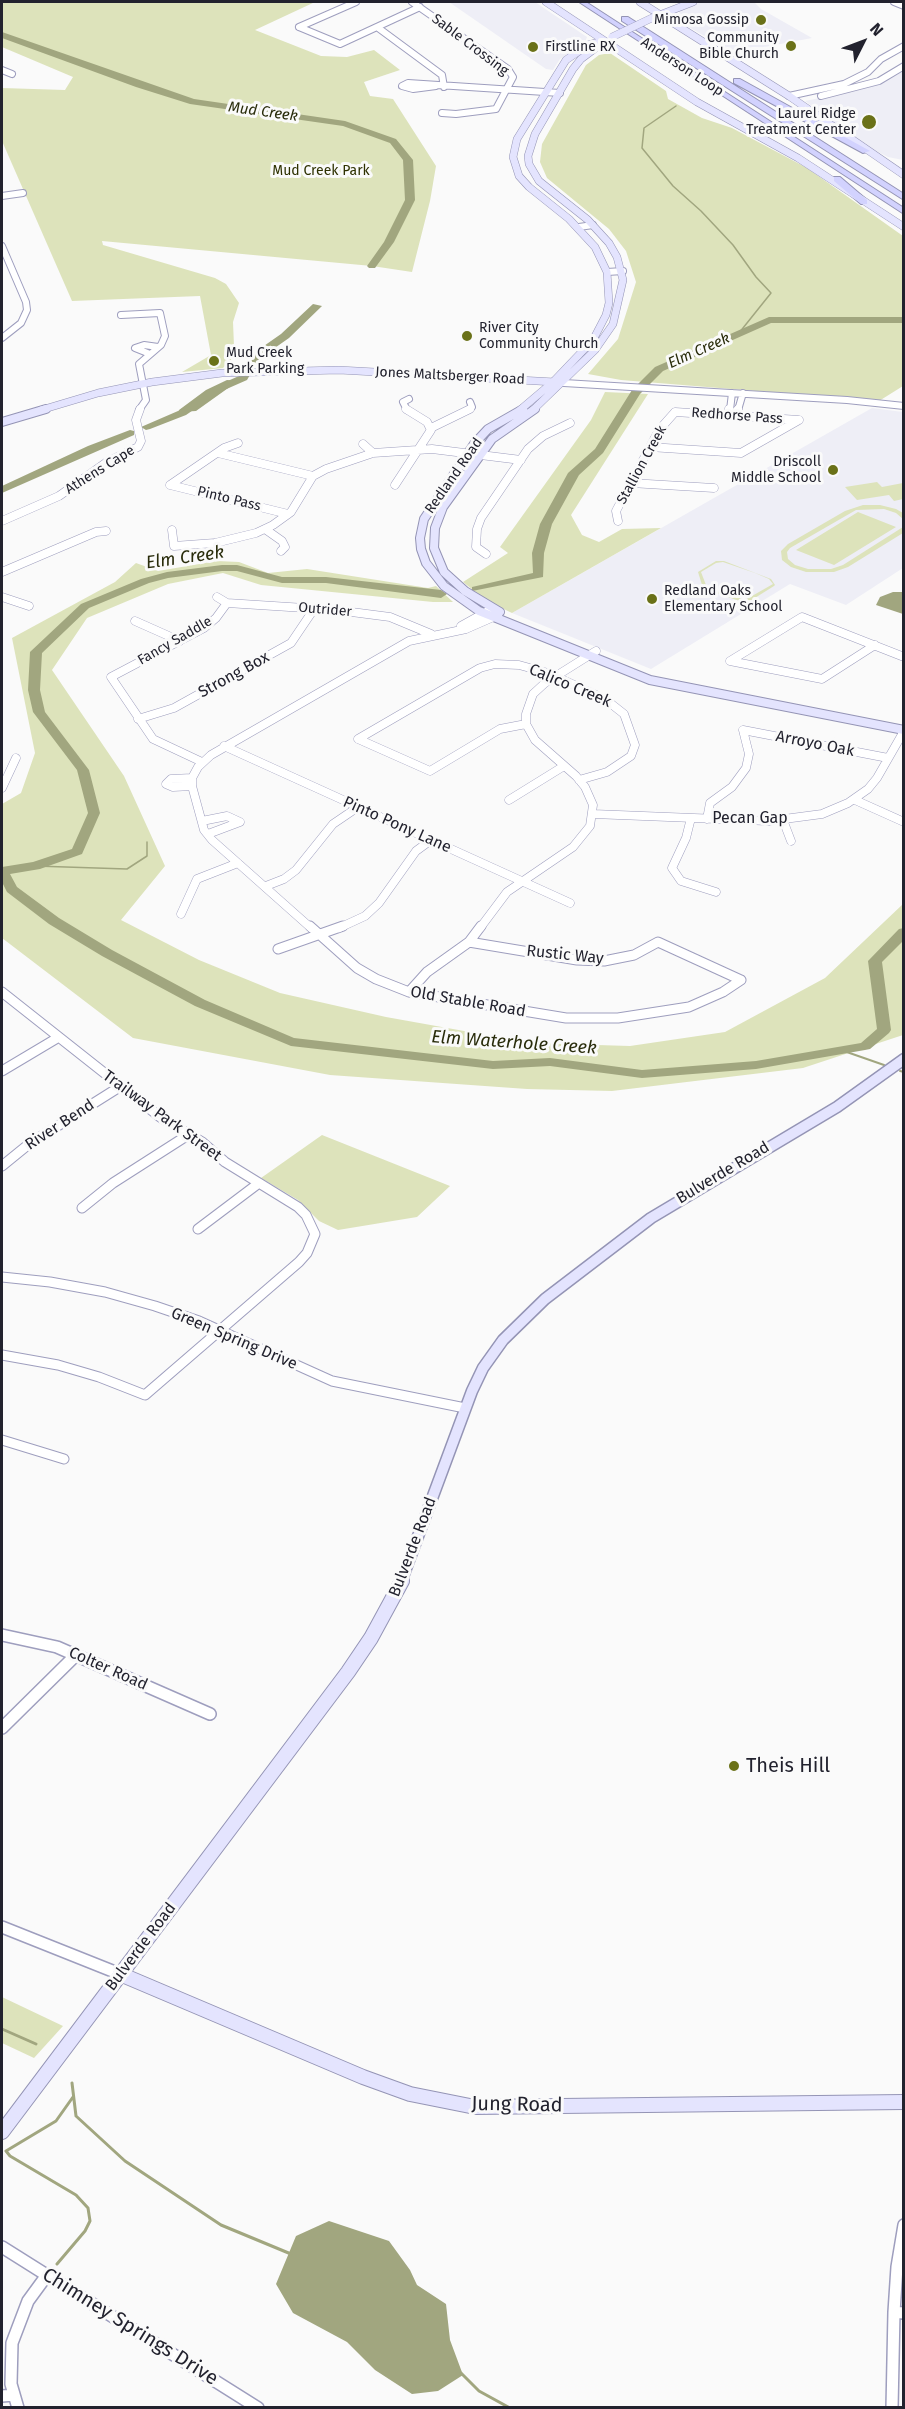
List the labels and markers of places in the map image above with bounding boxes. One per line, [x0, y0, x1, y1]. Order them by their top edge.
place label: Mimosa Gossip [654, 12, 749, 28]
marker: Mimosa Gossip [754, 13, 768, 27]
place label: Community Bible Church [699, 30, 779, 62]
place label: Firstline RX [545, 39, 616, 55]
marker: Community Bible Church [784, 39, 798, 53]
marker: Firstline RX [526, 40, 540, 54]
place label: Laurel Ridge Treatment Center [746, 106, 856, 138]
marker: Laurel Ridge Treatment Center [860, 113, 878, 131]
place label: River City Community Church [479, 320, 599, 352]
marker: River City Community Church [460, 329, 474, 343]
place label: Mud Creek Park Parking [226, 345, 304, 378]
marker: Mud Creek Park Parking [207, 354, 221, 368]
place label: Driscoll Middle School [731, 454, 821, 486]
marker: Driscoll Middle School [826, 463, 840, 477]
place label: Redland Oaks Elementary School [664, 583, 782, 616]
marker: Redland Oaks Elementary School [645, 592, 659, 606]
place label: Theis Hill [746, 1754, 830, 1778]
marker: Theis Hill [727, 1759, 741, 1773]

